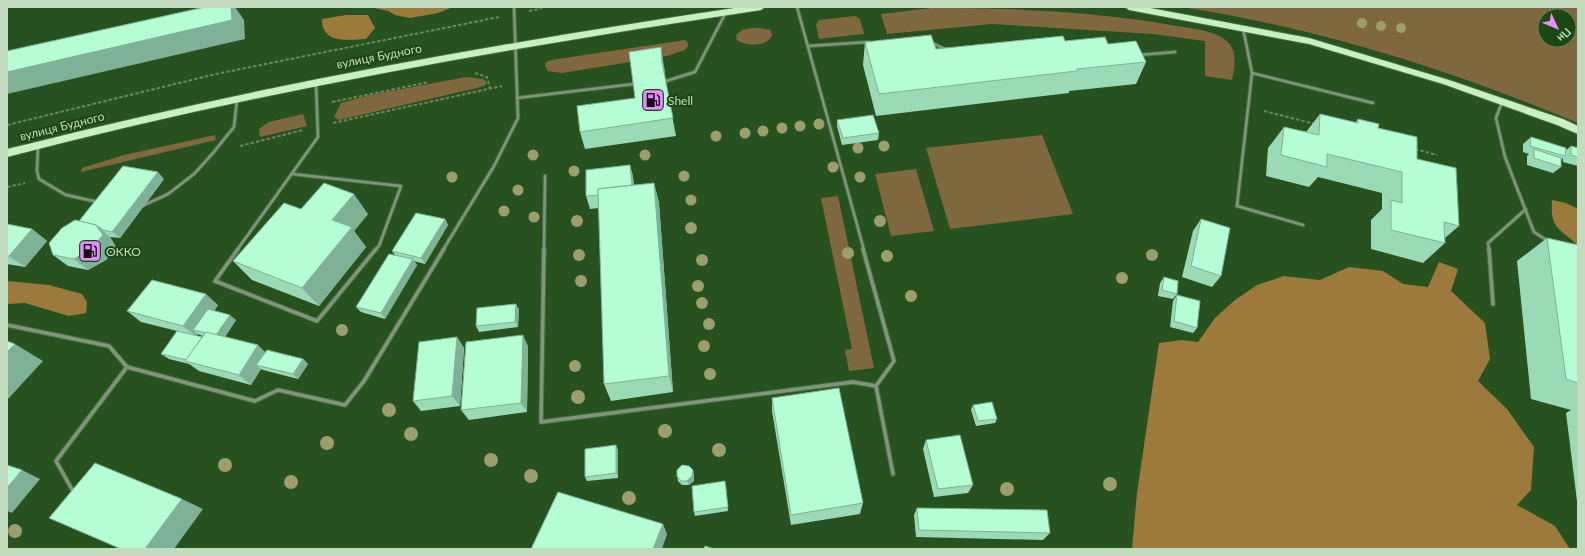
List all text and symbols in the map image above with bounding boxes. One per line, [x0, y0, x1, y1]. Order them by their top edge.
north arrow [1537, 8, 1577, 48]
text: Пн [1555, 26, 1574, 45]
street label: вулиця Будного [335, 40, 423, 72]
fuel station icon: Shell [640, 87, 666, 113]
place label: Shell [668, 93, 693, 108]
street label: вулиця Будного [18, 108, 106, 144]
fuel station icon: ОККО [77, 238, 103, 264]
place label: ОККО [106, 244, 141, 259]

